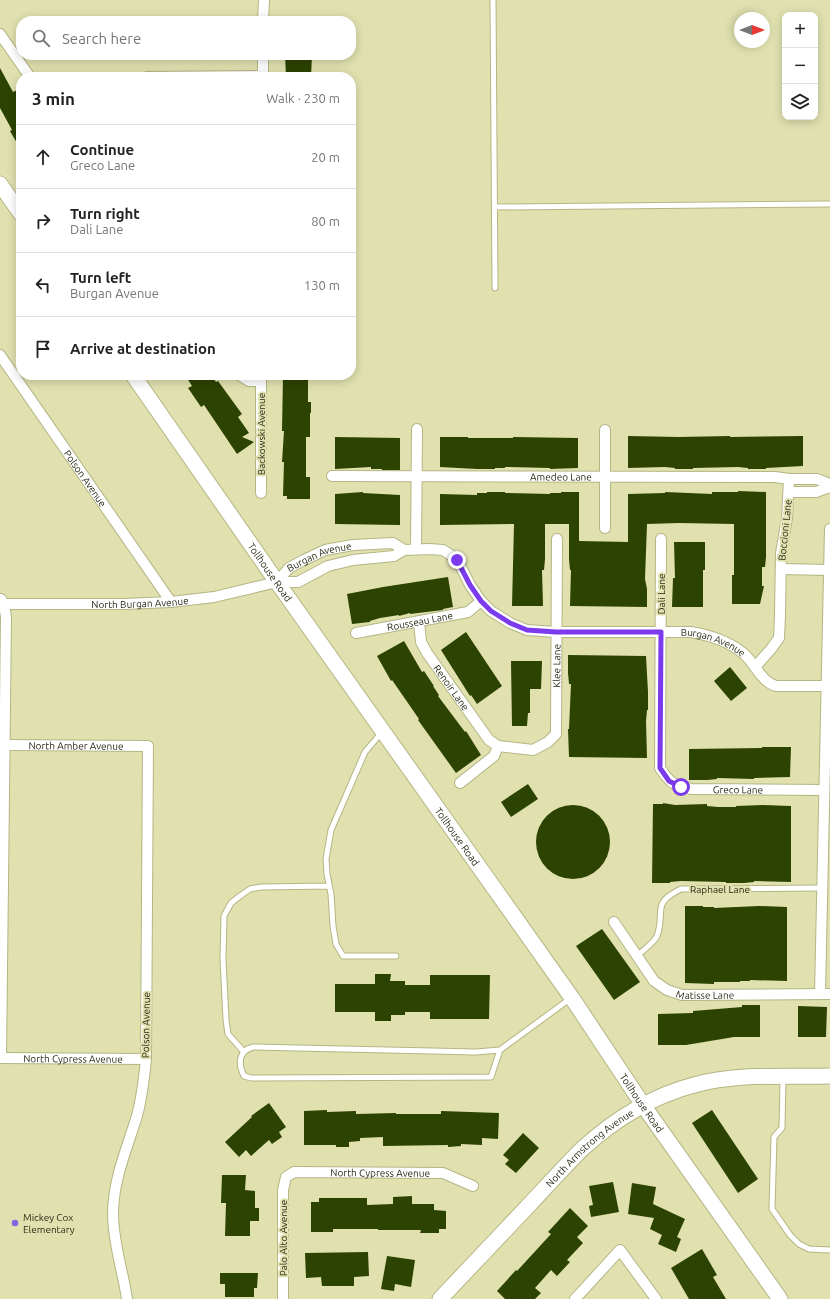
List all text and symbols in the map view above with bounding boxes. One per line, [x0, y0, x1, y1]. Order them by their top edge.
north arrow [734, 12, 770, 48]
map controls [782, 12, 818, 120]
button: + [782, 12, 818, 48]
search box [16, 16, 356, 60]
icon: search [30, 27, 52, 49]
text: Search here [62, 30, 141, 47]
button: − [782, 48, 818, 84]
button: layers [782, 84, 818, 120]
text: 3 min [32, 89, 75, 108]
text: Walk · 230 m [266, 91, 340, 105]
text: Continue [70, 141, 134, 158]
icon: ahead [32, 146, 54, 168]
text: 20 m [311, 150, 340, 164]
text: Greco Lane [70, 158, 135, 172]
text: Turn right [70, 205, 140, 222]
icon: right [32, 210, 54, 232]
text: 80 m [311, 214, 340, 228]
text: Dali Lane [70, 222, 123, 236]
text: Turn left [70, 269, 131, 286]
icon: left [32, 274, 54, 296]
text: 130 m [304, 278, 340, 292]
text: Burgan Avenue [70, 286, 159, 300]
icon: arrive [32, 338, 54, 360]
text: Arrive at destination [70, 340, 216, 357]
street label: Backowski Avenue [256, 393, 267, 475]
street label: Polson Avenue [62, 448, 109, 509]
street label: Amedeo Lane [530, 471, 592, 482]
street label: Boccioni Lane [776, 499, 794, 561]
street label: Burgan Avenue [285, 540, 352, 574]
street label: Tollhouse Road [246, 541, 294, 603]
route end [448, 551, 466, 569]
street label: Dali Lane [656, 573, 667, 615]
street label: North Burgan Avenue [91, 595, 189, 610]
street label: Rousseau Lane [386, 609, 454, 633]
street label: Burgan Avenue [681, 627, 748, 658]
street label: Klee Lane [551, 644, 562, 688]
street label: Renoir Lane [432, 663, 472, 712]
street label: North Amber Avenue [28, 740, 124, 751]
route start [672, 778, 690, 796]
street label: Greco Lane [713, 784, 763, 795]
street label: Tollhouse Road [433, 805, 482, 868]
street label: Raphael Lane [690, 884, 750, 895]
street label: Matisse Lane [675, 988, 734, 1001]
street label: Polson Avenue [140, 992, 152, 1058]
street label: North Cypress Avenue [23, 1053, 123, 1064]
street label: Tollhouse Road [618, 1071, 666, 1134]
street label: North Armstrong Avenue [543, 1107, 635, 1189]
street label: North Cypress Avenue [330, 1167, 430, 1178]
street label: Palo Alto Avenue [278, 1200, 289, 1276]
place label: Mickey Cox Elementary [23, 1212, 75, 1235]
marker: Mickey Cox Elementary [10, 1218, 20, 1228]

